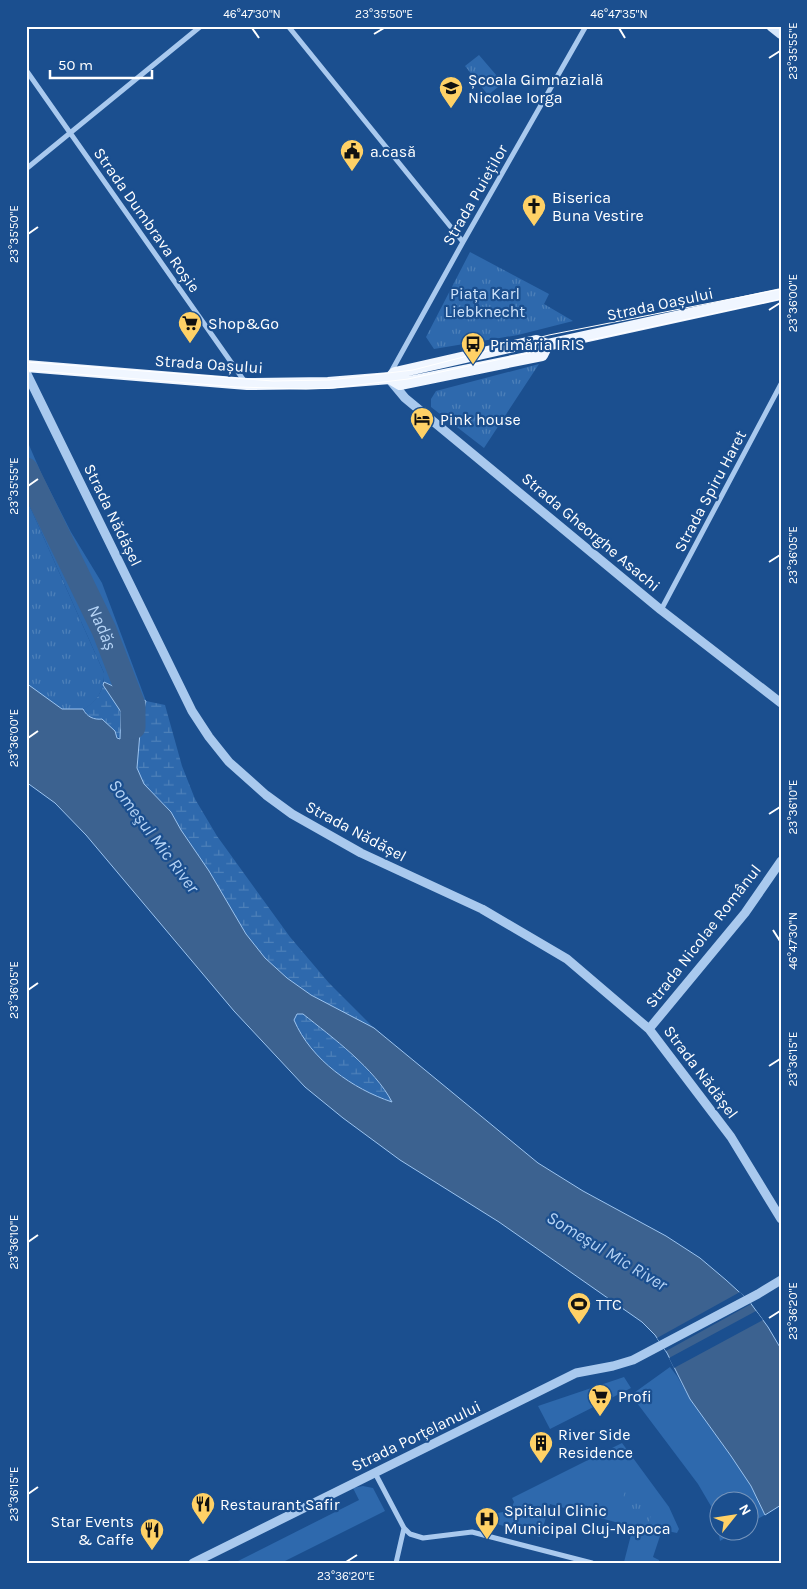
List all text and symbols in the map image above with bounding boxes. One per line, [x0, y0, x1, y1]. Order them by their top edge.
text: 46°47'30"N [223, 7, 281, 21]
text: 23°35'50"E [355, 7, 413, 21]
text: 46°47'35"N [590, 7, 648, 21]
text: 23°35'55"E [786, 22, 800, 80]
scale bar [50, 48, 152, 80]
text: 50 m [58, 56, 93, 74]
place label: Școala Gimnazială Nicolae Iorga [468, 70, 604, 107]
school or university icon: Școala Gimnazială Nicolae Iorga [438, 75, 464, 109]
public building icon: a.casă [339, 138, 365, 172]
street label: Strada Puieților [438, 141, 512, 249]
place label: a.casă [370, 142, 416, 161]
street label: Strada Dumbrava Roșie [90, 144, 204, 296]
place label: Biserica Buna Vestire [552, 188, 644, 225]
church icon: Biserica Buna Vestire [521, 193, 547, 227]
text: 23°35'50"E [7, 205, 21, 263]
text: 23°36'00"E [786, 274, 800, 332]
street label: Strada Oașului [605, 283, 715, 325]
park label: Piața Karl Liebknecht [445, 284, 525, 321]
supermarket icon: Shop&Go [177, 310, 203, 344]
place label: Shop&Go [208, 314, 279, 333]
bus stop icon: Primăria IRIS [460, 331, 486, 365]
place label: Primăria IRIS [490, 335, 585, 354]
street label: Strada Oașului [154, 351, 264, 377]
hotel icon: Pink house [409, 406, 435, 440]
place label: Pink house [440, 410, 521, 429]
street label: Strada Spiru Haret [670, 427, 750, 555]
text: 23°35'55"E [7, 457, 21, 515]
street label: Strada Nădășel [80, 461, 146, 569]
street label: Strada Gheorghe Asachi [518, 469, 664, 595]
text: 23°36'05"E [786, 526, 800, 584]
water label: Nadăș [82, 601, 122, 653]
text: 23°36'00"E [7, 709, 21, 767]
water label: Someşul Mic River [104, 775, 205, 898]
text: 23°36'10"E [786, 779, 800, 835]
street label: Strada Nădășel [302, 796, 410, 866]
street label: Strada Nicolae Românul [641, 861, 765, 1011]
text: 46°47'30"N [786, 912, 800, 970]
text: 23°36'05"E [7, 961, 21, 1019]
street label: Strada Nădășel [660, 1022, 742, 1122]
text: 23°36'15"E [786, 1032, 800, 1086]
water label: Someşul Mic River [543, 1206, 672, 1296]
text: 23°36'10"E [7, 1214, 21, 1270]
text: 23°36'20"E [786, 1282, 800, 1340]
sports icon: TTC [566, 1291, 592, 1325]
place label: TTC [596, 1295, 622, 1314]
supermarket icon: Profi [587, 1383, 613, 1417]
place label: Profi [618, 1387, 652, 1406]
street label: Strada Porțelanului [348, 1396, 484, 1476]
place label: River Side Residence [558, 1425, 633, 1462]
building icon: River Side Residence [528, 1430, 554, 1464]
text: 23°36'15"E [7, 1467, 21, 1521]
restaurant icon: Restaurant Safir [190, 1491, 216, 1525]
north arrow [710, 1492, 760, 1542]
place label: Restaurant Safir [220, 1495, 340, 1514]
place label: Spitalul Clinic Municipal Cluj-Napoca [504, 1501, 671, 1538]
text: N [735, 1501, 755, 1518]
hospital icon: Spitalul Clinic Municipal Cluj-Napoca [474, 1506, 500, 1540]
place label: Star Events & Caffe [51, 1512, 134, 1549]
restaurant icon: Star Events & Caffe [139, 1517, 165, 1551]
text: 23°36'20"E [317, 1569, 375, 1583]

